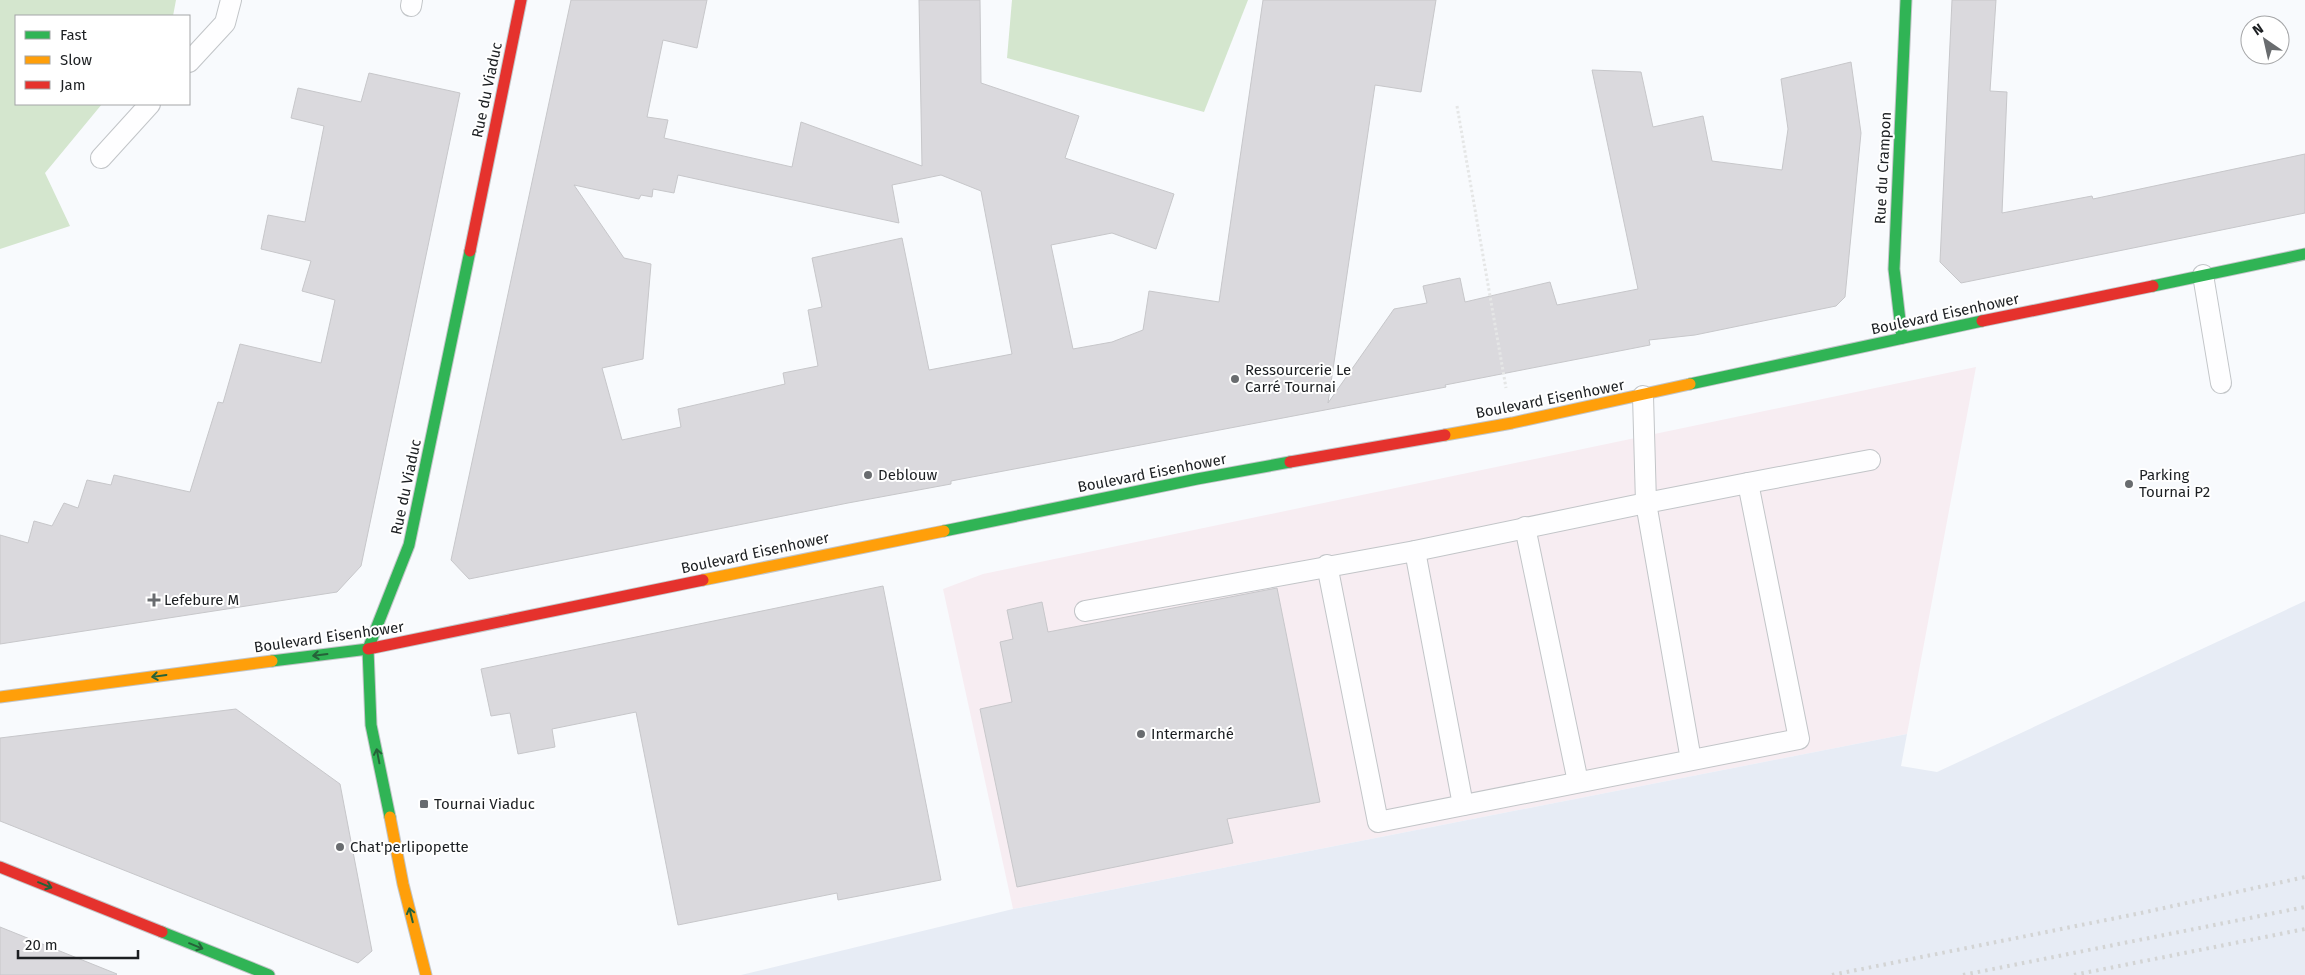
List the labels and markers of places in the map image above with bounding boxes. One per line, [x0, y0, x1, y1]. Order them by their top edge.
place label: Ressourcerie Le Carré Tournai [1245, 361, 1351, 396]
marker: Ressourcerie Le Carré Tournai [1229, 373, 1241, 385]
place label: Deblouw [878, 466, 938, 484]
place label: Parking Tournai P2 [2139, 466, 2210, 501]
marker: Deblouw [862, 469, 874, 481]
marker: Parking Tournai P2 [2123, 478, 2135, 490]
place label: Lefebure M [164, 591, 239, 609]
marker: Lefebure M [148, 594, 160, 606]
place label: Intermarché [1151, 725, 1234, 743]
marker: Intermarché [1135, 728, 1147, 740]
place label: Tournai Viaduc [434, 795, 535, 813]
marker: Tournai Viaduc [418, 798, 430, 810]
place label: Chat'perlipopette [350, 838, 469, 856]
marker: Chat'perlipopette [334, 841, 346, 853]

